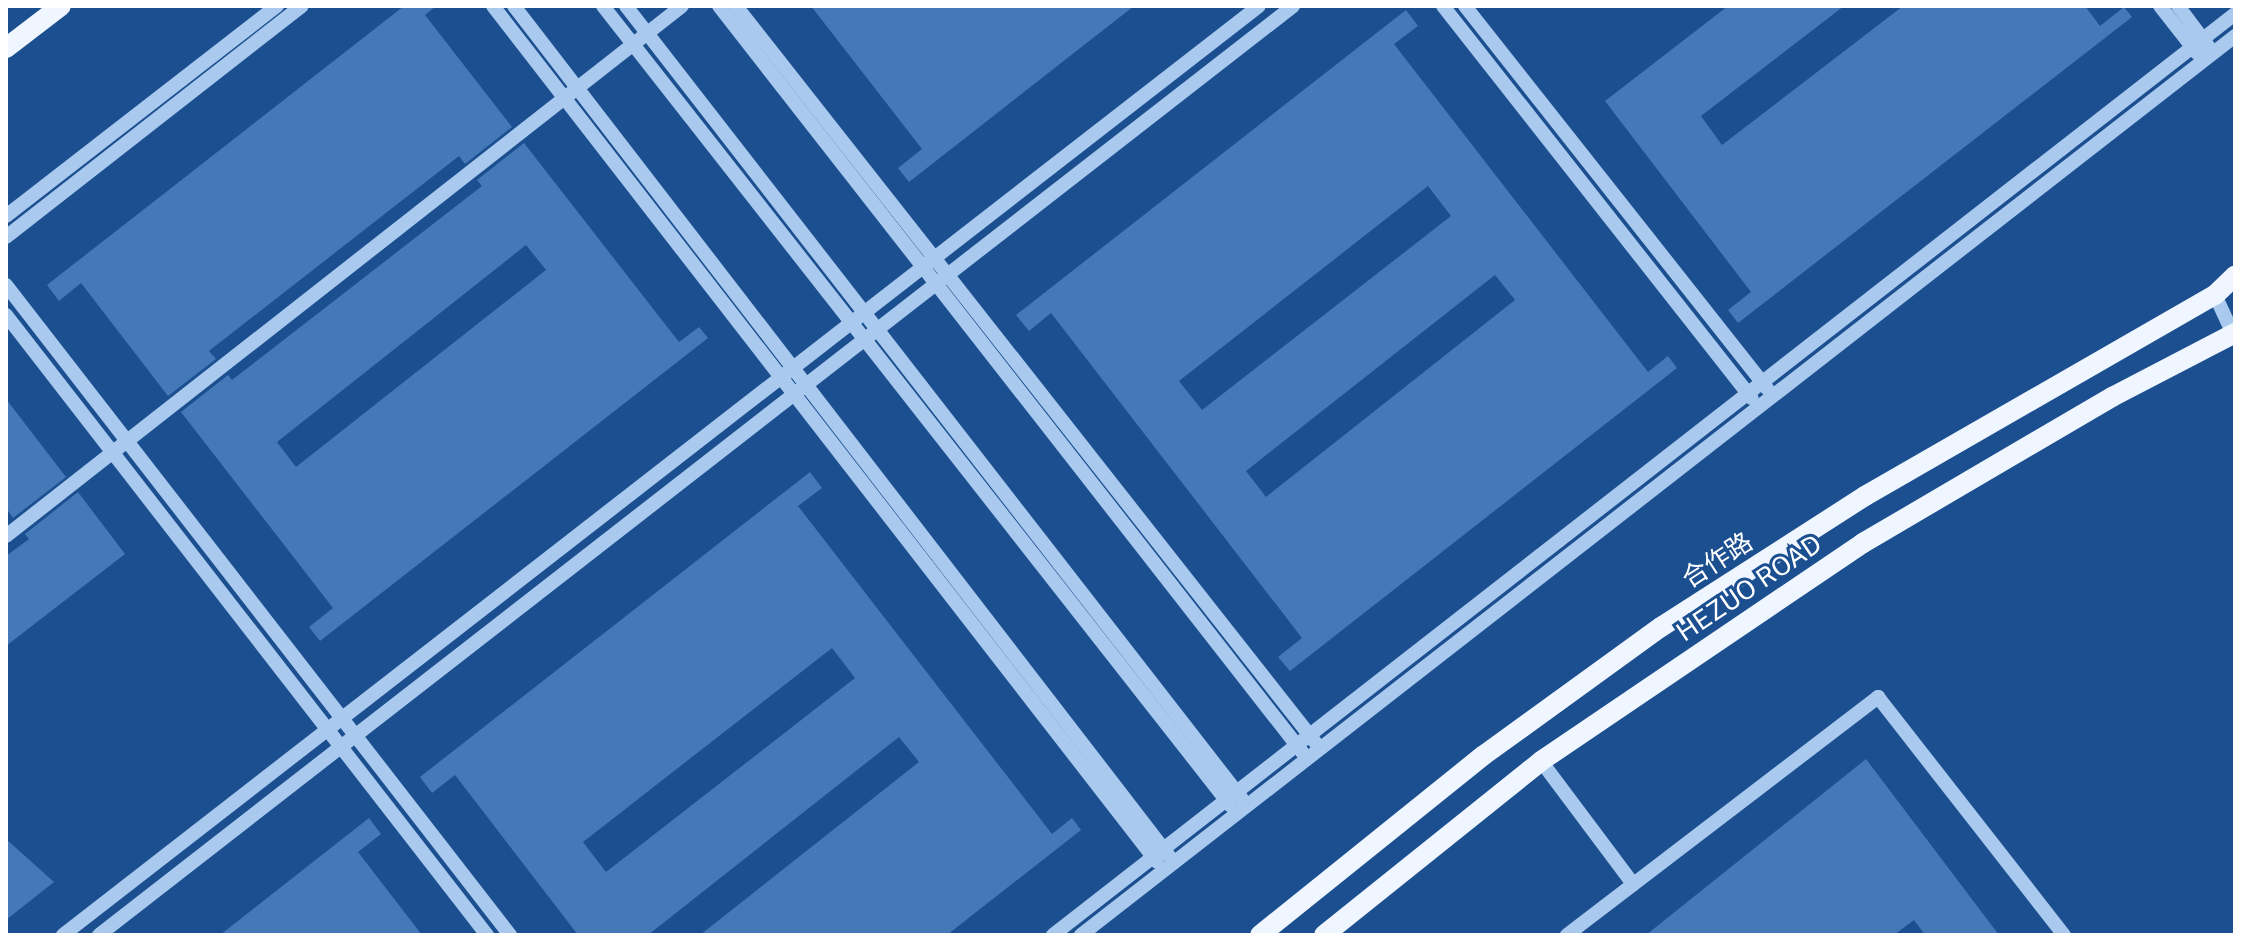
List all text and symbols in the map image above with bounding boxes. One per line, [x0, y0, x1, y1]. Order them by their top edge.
street label: 合作路 [1676, 526, 1758, 594]
street label: HEZUO ROAD [1671, 528, 1827, 648]

